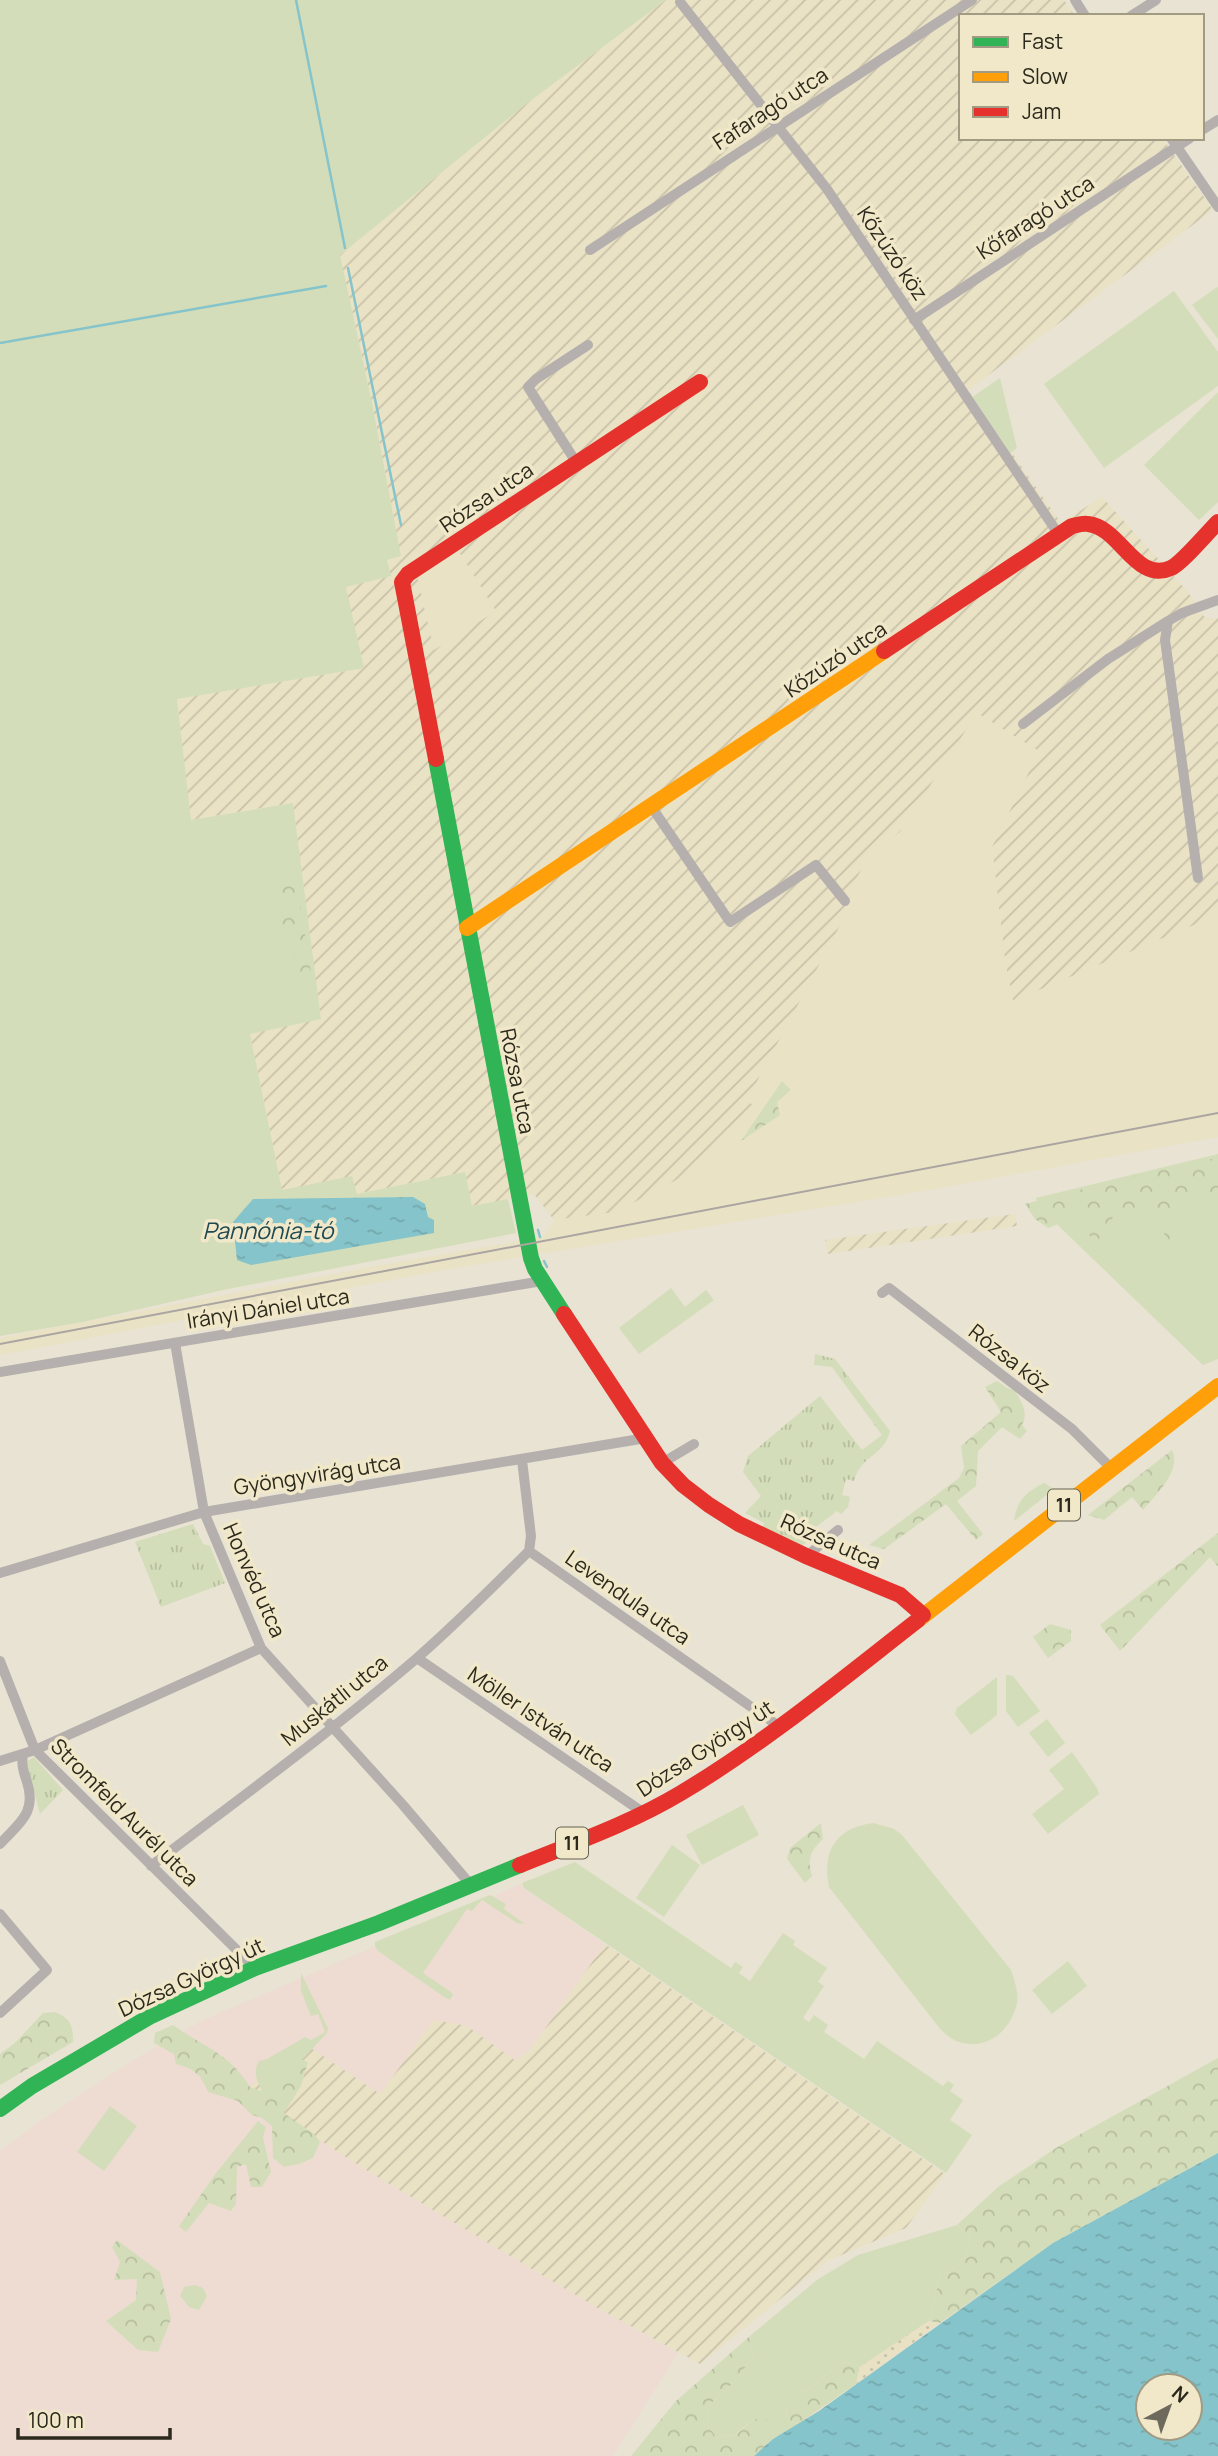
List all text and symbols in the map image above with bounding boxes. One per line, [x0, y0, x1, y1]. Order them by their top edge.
legend [959, 14, 1204, 140]
text: Fast [1022, 27, 1063, 55]
street label: Fafaragó utca [707, 60, 833, 156]
text: Slow [1022, 62, 1068, 90]
text: Jam [1022, 97, 1061, 125]
street label: Kőfaragó utca [971, 169, 1099, 265]
street label: Kőzúzó köz [851, 201, 935, 305]
street label: Rózsa utca [434, 455, 538, 539]
street label: Kőzúzó utca [778, 614, 892, 704]
street label: Rózsa utca [494, 1026, 542, 1136]
water label: Pannónia-tó [203, 1214, 335, 1246]
street label: Irányi Dániel utca [185, 1281, 351, 1335]
street label: Rózsa köz [963, 1317, 1057, 1399]
street label: Gyöngyvirág utca [232, 1447, 402, 1501]
road number: 11 [1048, 1490, 1080, 1520]
street label: Rózsa utca [776, 1506, 886, 1576]
street label: Honvéd utca [217, 1518, 293, 1642]
street label: Levendula utca [560, 1543, 696, 1651]
street label: Muskátli utca [275, 1648, 393, 1752]
street label: Möller István utca [463, 1660, 619, 1778]
street label: Dózsa György út [631, 1693, 779, 1803]
street label: Stromfeld Aurél utca [45, 1732, 205, 1892]
road number: 11 [556, 1828, 588, 1858]
street label: Dózsa György út [114, 1931, 268, 2023]
north arrow [1134, 2372, 1204, 2442]
text: N [1166, 2380, 1194, 2408]
scale bar [18, 2396, 170, 2440]
text: 100 m [28, 2406, 84, 2434]

